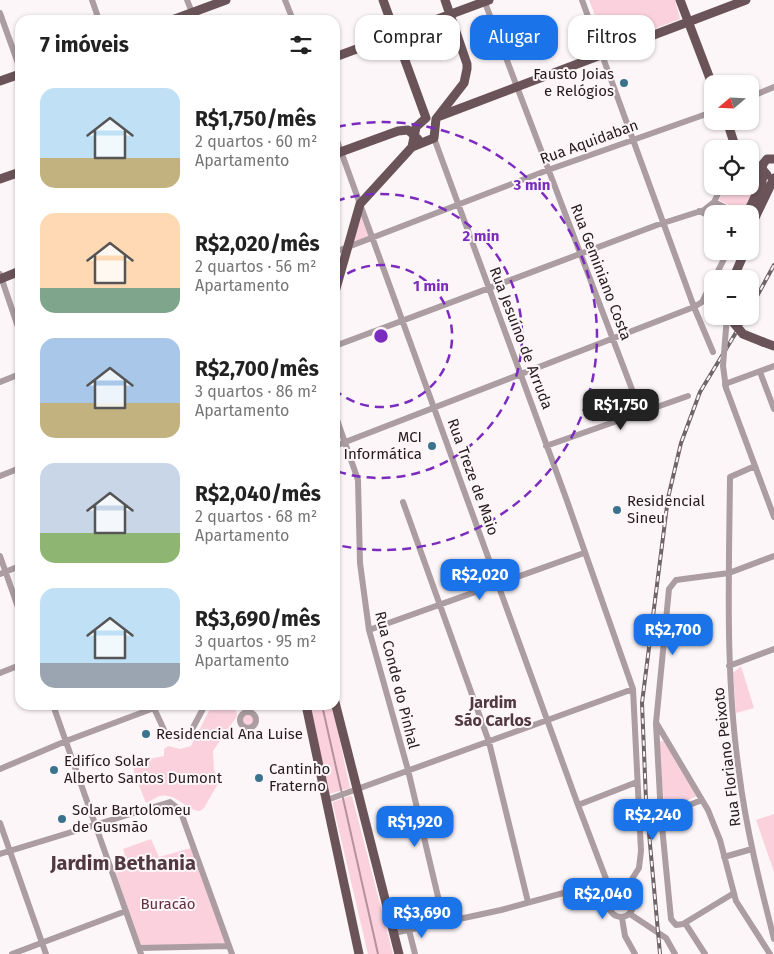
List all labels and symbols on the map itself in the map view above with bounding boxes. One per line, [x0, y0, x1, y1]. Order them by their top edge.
place label: Fausto Joias e Relógios [533, 65, 614, 100]
north arrow [704, 75, 759, 130]
marker: Fausto Joias e Relógios [618, 77, 630, 89]
street label: Rua Aquidaban [537, 116, 641, 168]
text: 3 min [513, 176, 550, 194]
street label: Rua Geminiano Costa [567, 201, 635, 343]
text: 2 min [463, 227, 499, 245]
street label: Rua Jesuíno de Arruda [485, 264, 557, 412]
text: 1 min [413, 277, 449, 295]
centre of rings [372, 327, 390, 345]
pin: R$1,750 [575, 388, 667, 431]
street label: Rua Treze de Maio [443, 416, 503, 538]
place label: MCI Informática [344, 428, 422, 463]
marker: MCI Informática [426, 440, 438, 452]
place label: Residencial Sineu [627, 492, 706, 527]
marker: Residencial Sineu [611, 504, 623, 516]
pin: R$2,020 [434, 558, 526, 601]
street label: Rua Conde do Pinhal [371, 609, 423, 751]
pin: R$2,700 [627, 614, 719, 656]
street label: Rua Floriano Peixoto [710, 686, 744, 828]
district label: Jardim São Carlos [454, 693, 532, 730]
place label: Residencial Ana Luise [156, 725, 303, 743]
marker: Residencial Ana Luise [140, 728, 152, 740]
place label: Edifíco Solar Alberto Santos Dumont [64, 752, 223, 787]
place label: Cantinho Fraterno [269, 760, 330, 795]
marker: Edifíco Solar Alberto Santos Dumont [48, 764, 60, 776]
marker: Cantinho Fraterno [253, 772, 265, 784]
pin: R$2,240 [607, 798, 699, 841]
place label: Solar Bartolomeu de Gusmão [72, 801, 191, 836]
pin: R$1,920 [369, 806, 461, 848]
marker: Solar Bartolomeu de Gusmão [56, 813, 68, 825]
district label: Jardim Bethania [49, 851, 196, 875]
pin: R$2,040 [557, 878, 649, 920]
park label: Buracão [140, 895, 196, 913]
pin: R$3,690 [376, 896, 468, 939]

